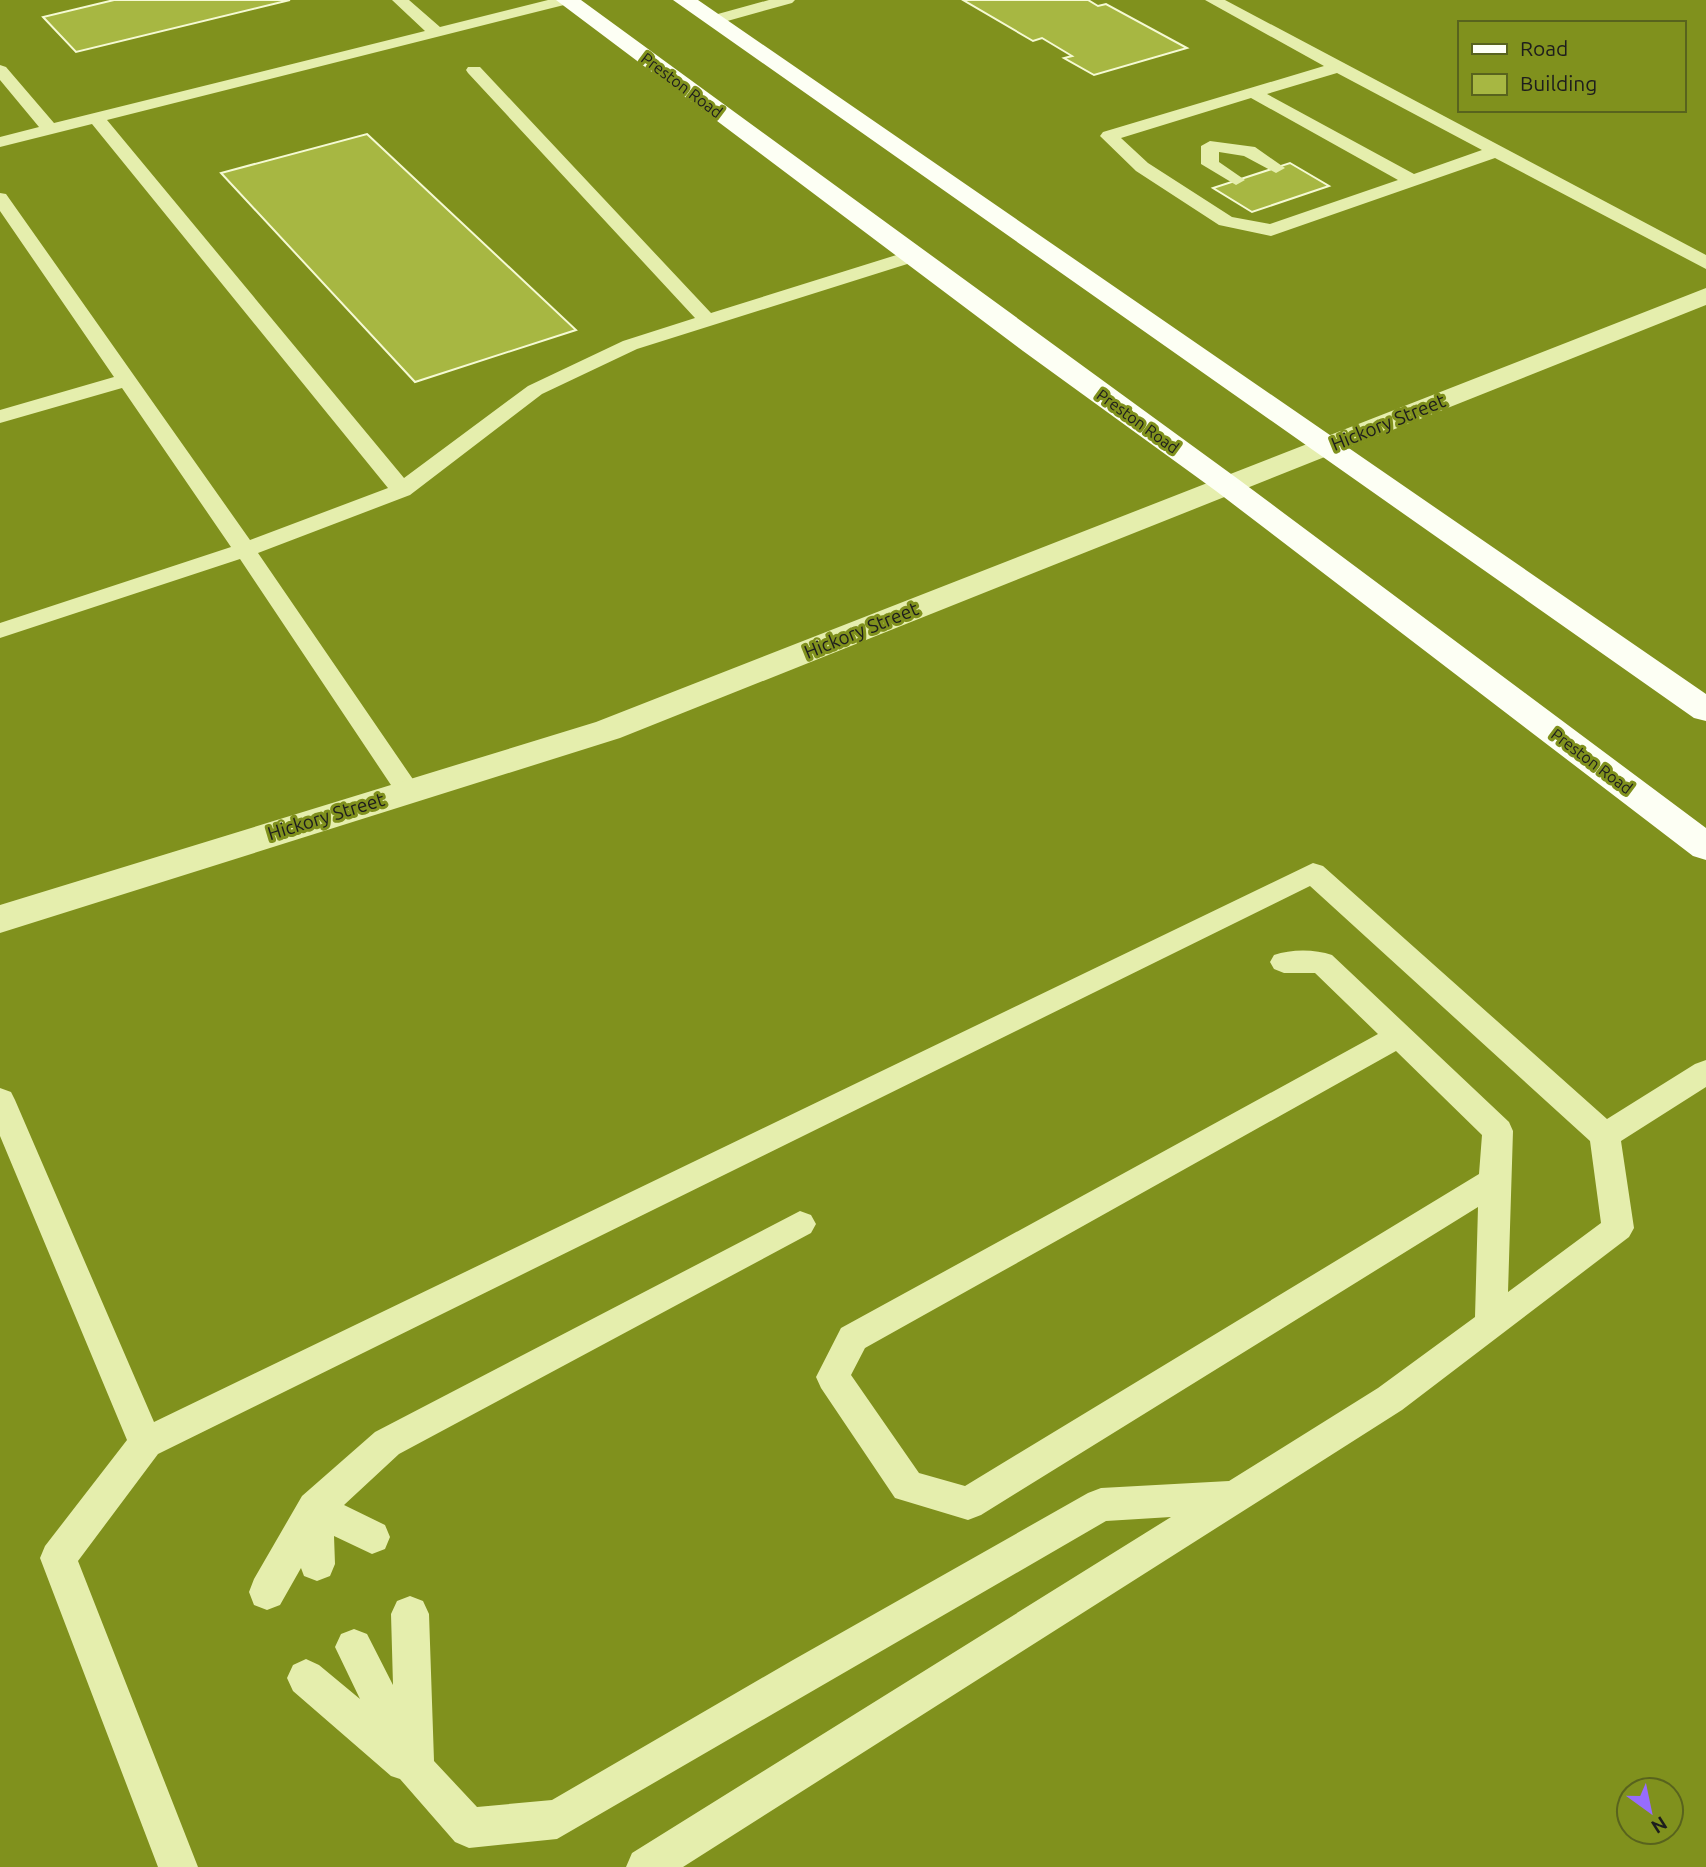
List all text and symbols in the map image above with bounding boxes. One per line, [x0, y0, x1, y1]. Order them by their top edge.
legend [1458, 21, 1685, 112]
text: Road [1520, 36, 1568, 60]
street label: Preston Road [638, 49, 726, 121]
text: Building [1520, 71, 1597, 95]
street label: Preston Road [1094, 385, 1182, 457]
street label: Hickory Street [1328, 389, 1449, 455]
street label: Hickory Street [801, 597, 922, 663]
street label: Preston Road [1548, 725, 1636, 797]
street label: Hickory Street [265, 788, 388, 844]
north arrow [1615, 1776, 1685, 1846]
text: N [1647, 1812, 1671, 1838]

